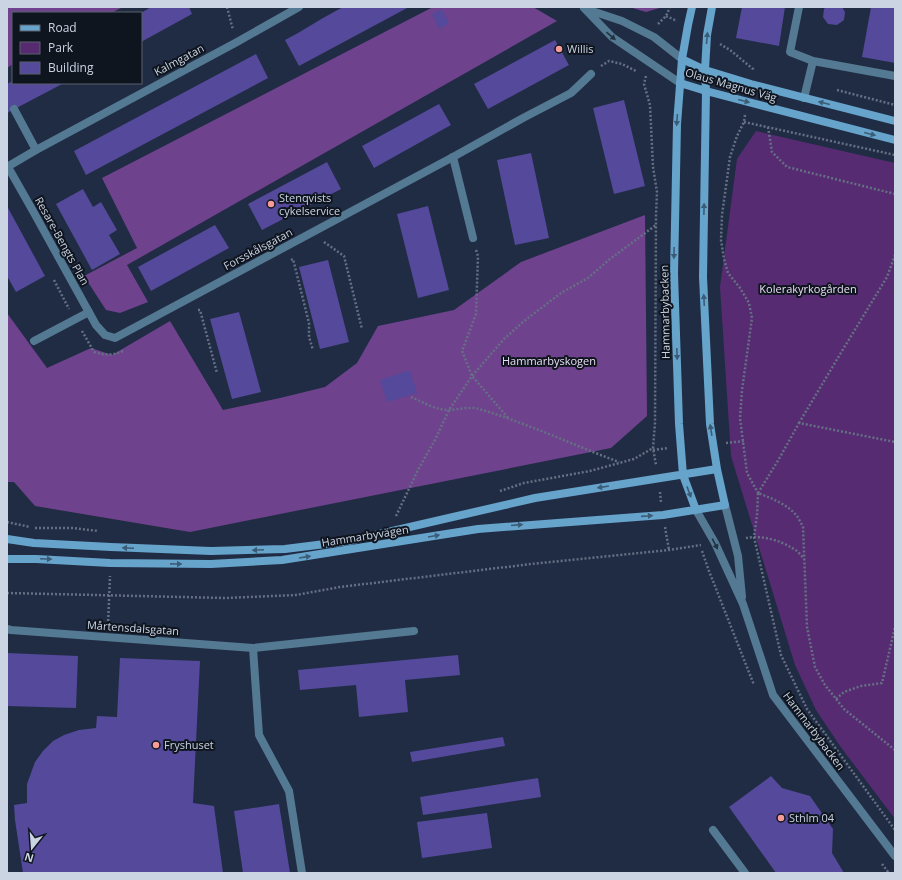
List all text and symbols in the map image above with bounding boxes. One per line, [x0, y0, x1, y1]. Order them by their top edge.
legend [12, 12, 142, 84]
text: Road [48, 19, 77, 36]
one-way arrow [606, 31, 616, 40]
one-way arrow [704, 32, 711, 44]
text: Park [48, 39, 74, 56]
street label: Kalmgatan [151, 40, 206, 79]
place label: Willis [567, 41, 594, 56]
marker: Willis [554, 44, 564, 54]
text: Building [48, 59, 94, 76]
street label: Olaus Magnus Väg [684, 64, 779, 105]
one-way arrow [738, 99, 750, 105]
one-way arrow [818, 100, 830, 106]
one-way arrow [674, 114, 681, 126]
one-way arrow [864, 131, 876, 137]
place label: Stenqvists cykelservice [279, 190, 340, 218]
street label: Resare-Bengts Plan [32, 194, 93, 288]
marker: Stenqvists cykelservice [266, 199, 276, 209]
one-way arrow [701, 202, 707, 215]
street label: Forsskålsgatan [221, 224, 295, 273]
one-way arrow [671, 247, 678, 259]
street label: Hammarbybacken [656, 265, 673, 359]
park label: Kolerakyrkogården [759, 281, 857, 296]
one-way arrow [701, 293, 707, 306]
one-way arrow [673, 348, 680, 360]
park label: Hammarbyskogen [502, 353, 596, 368]
one-way arrow [708, 424, 714, 436]
one-way arrow [597, 484, 609, 490]
one-way arrow [687, 487, 693, 499]
one-way arrow [641, 513, 653, 520]
street label: Hammarbyvägen [320, 521, 410, 550]
one-way arrow [511, 522, 523, 529]
one-way arrow [428, 533, 440, 539]
one-way arrow [712, 538, 718, 550]
one-way arrow [121, 545, 134, 551]
one-way arrow [251, 547, 264, 553]
one-way arrow [299, 553, 312, 559]
one-way arrow [40, 556, 52, 563]
one-way arrow [170, 561, 183, 567]
street label: Mårtensdalsgatan [86, 617, 180, 638]
street label: Hammarbybacken [780, 689, 849, 773]
place label: Fryshuset [164, 737, 214, 752]
marker: Fryshuset [151, 740, 161, 750]
place label: Sthlm 04 [789, 810, 835, 825]
marker: Sthlm 04 [776, 813, 786, 823]
north arrow [12, 828, 52, 868]
text: N [22, 850, 35, 867]

